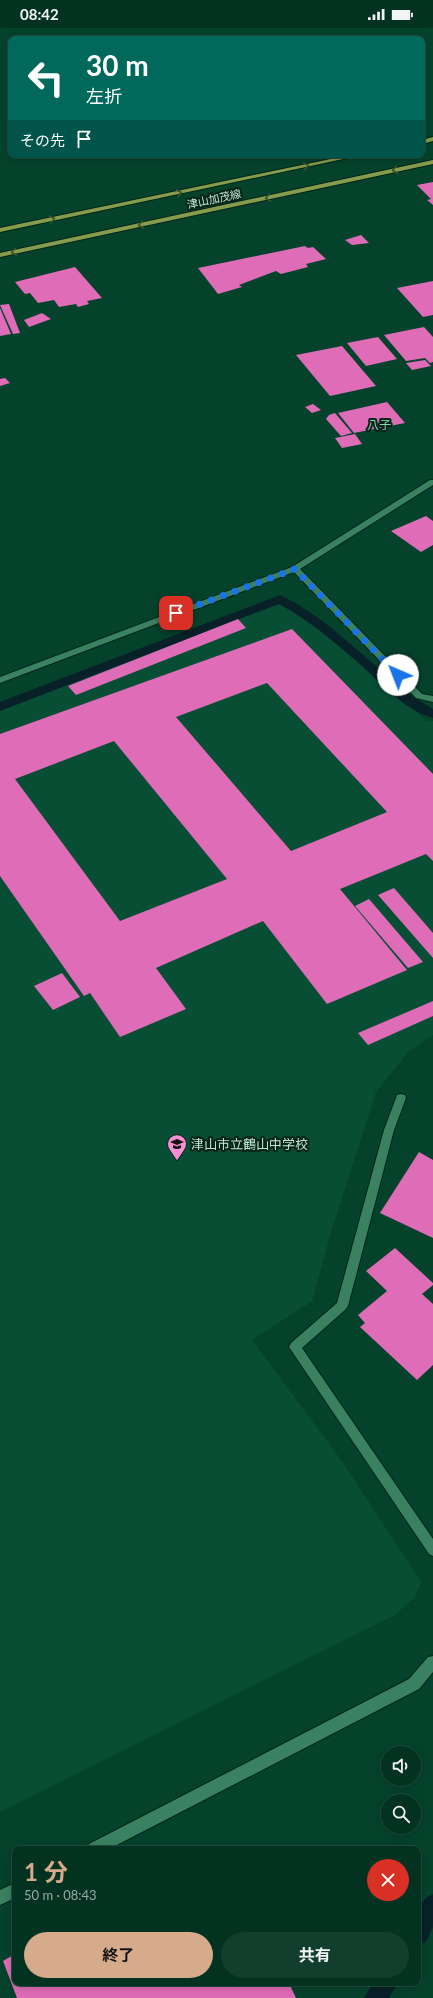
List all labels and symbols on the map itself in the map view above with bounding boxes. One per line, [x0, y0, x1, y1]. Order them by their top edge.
one-way arrow [303, 162, 309, 171]
one-way arrow [392, 166, 398, 174]
street label: 津山加茂線 [186, 186, 242, 211]
one-way arrow [176, 189, 182, 197]
one-way arrow [265, 193, 271, 201]
one-way arrow [49, 216, 55, 224]
one-way arrow [137, 220, 144, 228]
one-way arrow [10, 247, 17, 256]
district label: 八子 [367, 417, 391, 432]
pin [159, 596, 193, 630]
position arrow [377, 654, 419, 696]
school or university icon: 津山市立鶴山中学校 [166, 1133, 188, 1161]
place label: 津山市立鶴山中学校 [191, 1136, 308, 1152]

